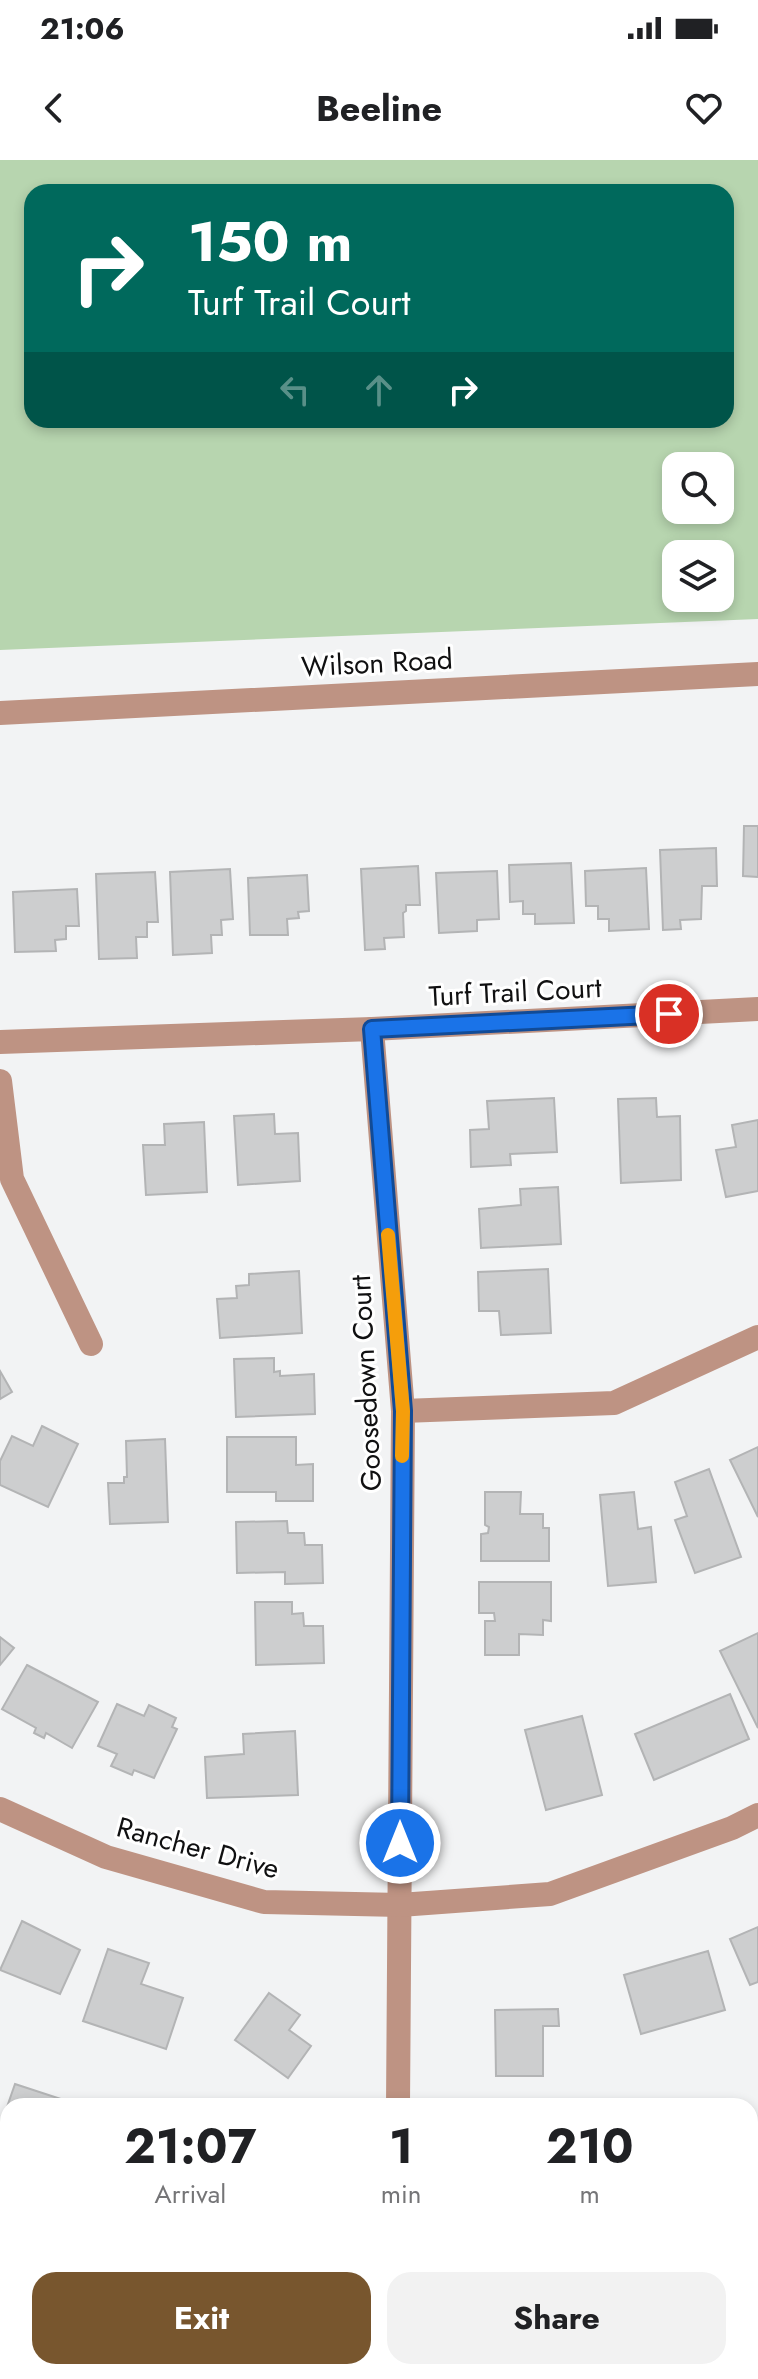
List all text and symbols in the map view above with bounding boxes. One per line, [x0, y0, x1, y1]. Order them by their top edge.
text: 21:06 [40, 7, 125, 50]
text: Beeline [316, 82, 442, 134]
icon: back [32, 86, 76, 130]
icon: heart [682, 86, 726, 130]
text: 150 m [188, 201, 352, 282]
icon: right [56, 216, 160, 320]
text: Turf Trail Court [188, 276, 410, 328]
icon: left [273, 368, 317, 412]
icon: ahead [357, 368, 401, 412]
icon: right [441, 368, 485, 412]
map controls [662, 452, 734, 612]
button: search [662, 452, 734, 524]
button: layers [662, 540, 734, 612]
street label: Wilson Road [300, 639, 454, 687]
street label: Turf Trail Court [428, 967, 603, 1017]
pin [635, 980, 703, 1048]
icon: arrive [647, 992, 691, 1036]
street label: Goosedown Court [340, 1274, 392, 1492]
position arrow [358, 1801, 442, 1885]
street label: Rancher Drive [112, 1807, 284, 1889]
text: 21:07 [124, 2112, 256, 2181]
text: 1 [389, 2112, 413, 2181]
text: 210 [546, 2112, 634, 2181]
text: Arrival [155, 2175, 226, 2213]
text: min [381, 2175, 422, 2213]
text: m [580, 2175, 600, 2213]
button: Exit [32, 2272, 371, 2364]
button: Share [387, 2272, 726, 2364]

